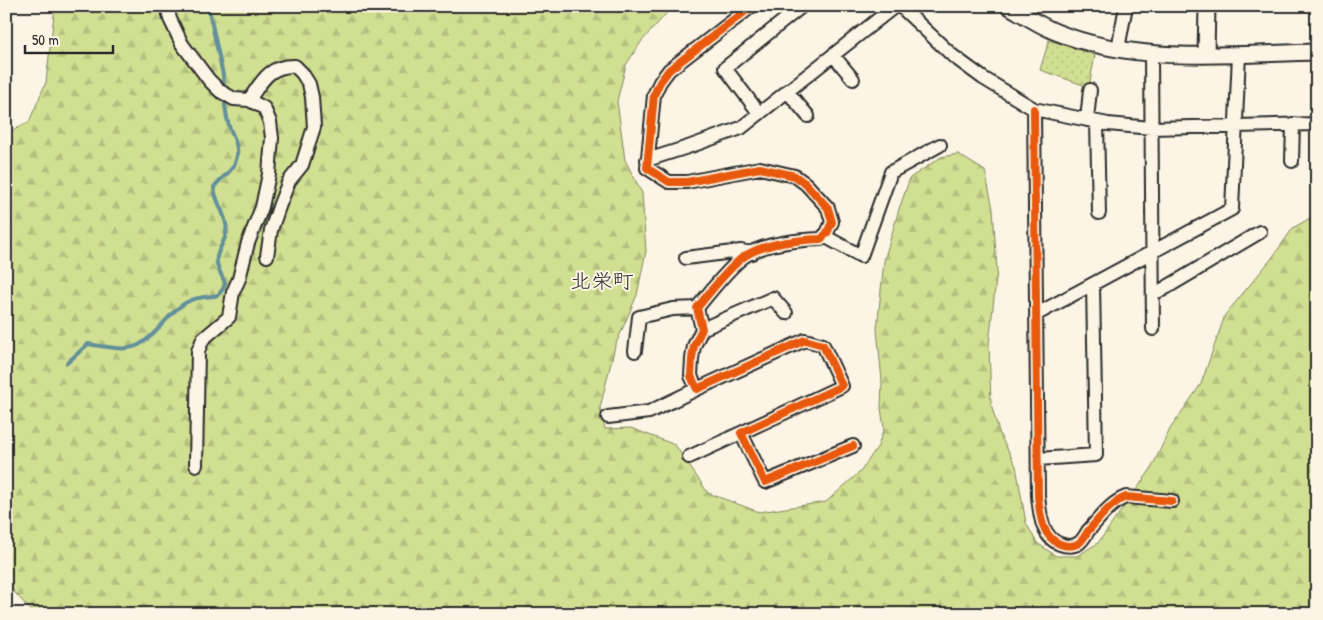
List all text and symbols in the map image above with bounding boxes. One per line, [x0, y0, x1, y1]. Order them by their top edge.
scale bar [25, 22, 112, 54]
text: 50 m [32, 29, 59, 50]
district label: 北栄町 [571, 266, 634, 295]

